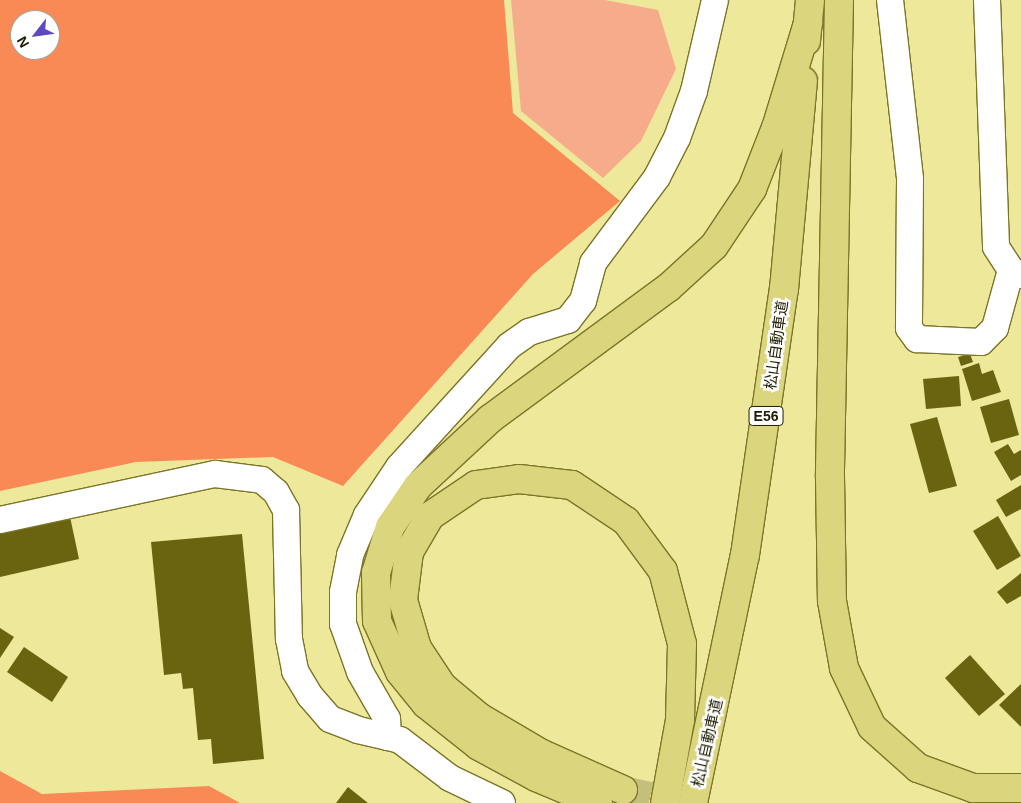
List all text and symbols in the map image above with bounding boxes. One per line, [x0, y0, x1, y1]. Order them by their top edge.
north arrow [10, 10, 60, 60]
text: N [13, 34, 32, 50]
street label: 松山自動車道 [761, 299, 791, 391]
road number: E56 [748, 404, 784, 428]
street label: 松山自動車道 [688, 697, 726, 789]

